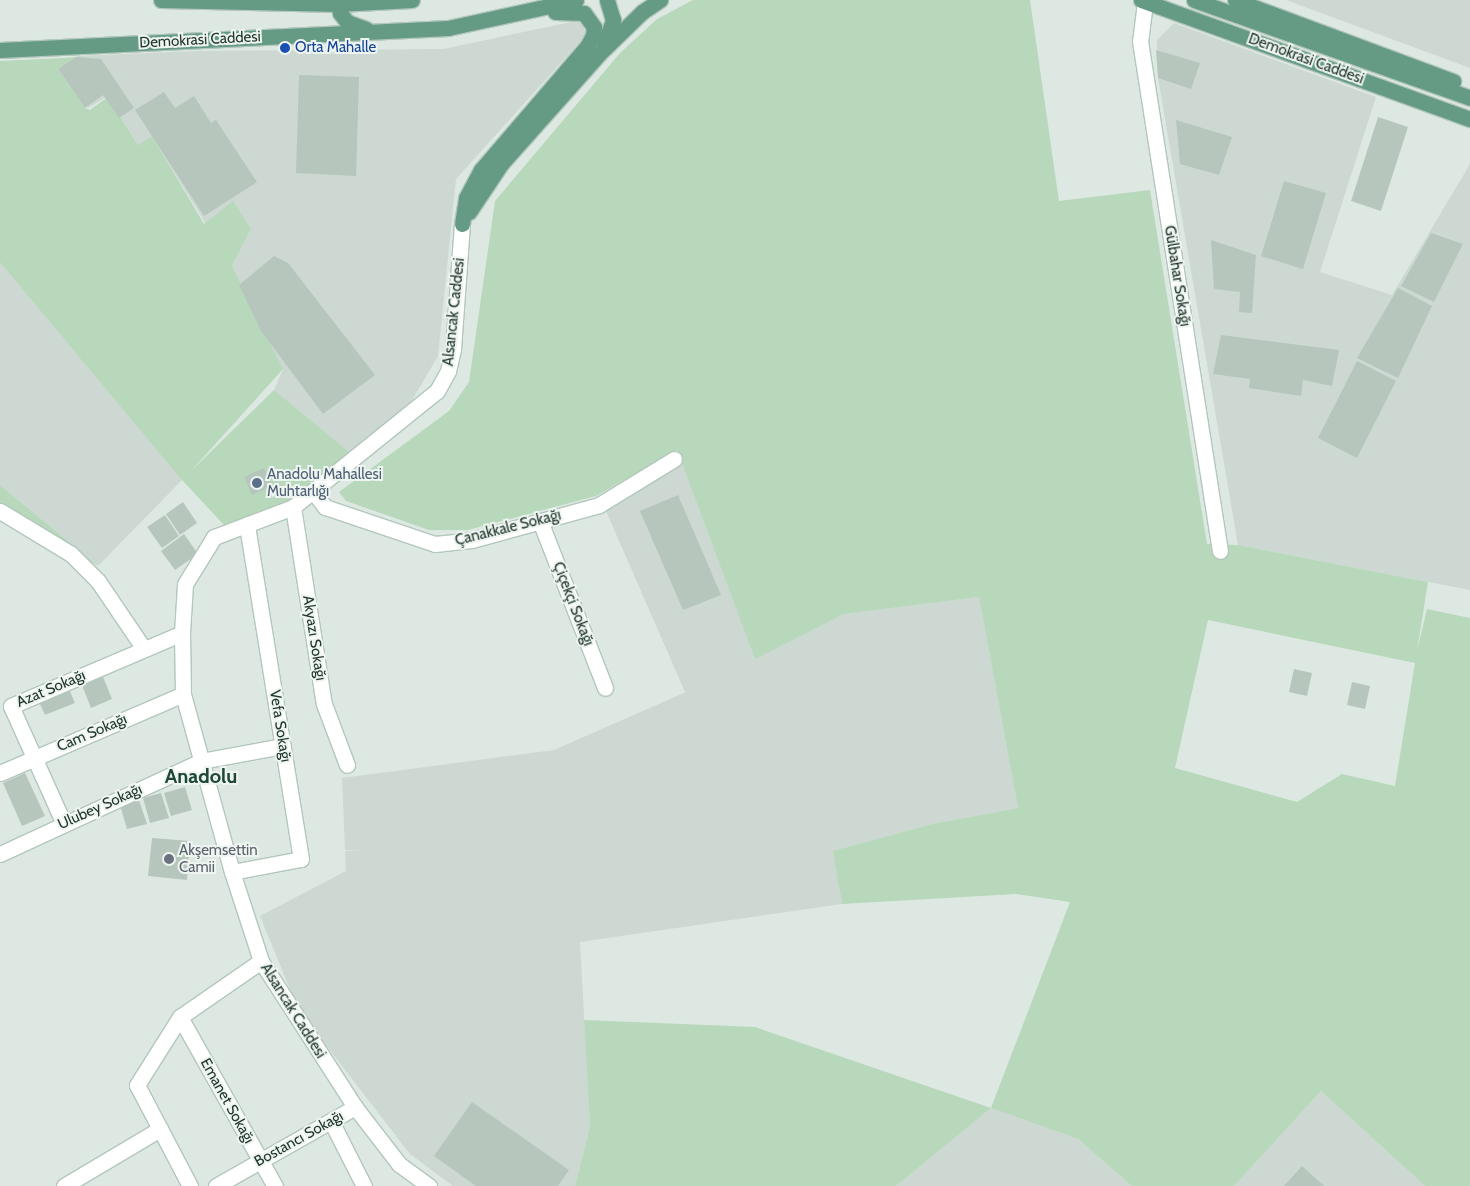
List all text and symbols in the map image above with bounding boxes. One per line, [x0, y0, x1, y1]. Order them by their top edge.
street label: Demokrasi Caddesi [139, 28, 261, 52]
street label: Demokrasi Caddesi [1246, 30, 1366, 88]
place label: Orta Mahalle [295, 39, 376, 57]
marker: Orta Mahalle [279, 42, 291, 54]
street label: Gülbahar Sokağı [1160, 224, 1194, 328]
street label: Alsancak Caddesi [439, 257, 469, 367]
place label: Anadolu Mahallesi Muhtarlığı [267, 465, 382, 500]
marker: Anadolu Mahallesi Muhtarlığı [251, 477, 263, 489]
street label: Çanakkale Sokağı [453, 506, 563, 550]
street label: Çiçekçi Sokağı [549, 559, 597, 649]
street label: Akyazı Sokağı [298, 594, 330, 682]
street label: Azat Sokağı [14, 666, 88, 712]
street label: Vefa Sokağı [265, 689, 295, 763]
street label: Cam Sokağı [54, 710, 130, 756]
district label: Anadolu [165, 764, 237, 788]
street label: Ulubey Sokağı [55, 780, 145, 834]
place label: Akşemsettin Camii [179, 841, 258, 876]
marker: Akşemsettin Camii [163, 853, 175, 865]
street label: Alsancak Caddesi [257, 960, 329, 1062]
street label: Emanet Sokağı [196, 1055, 258, 1147]
street label: Bostancı Sokağı [251, 1107, 347, 1171]

